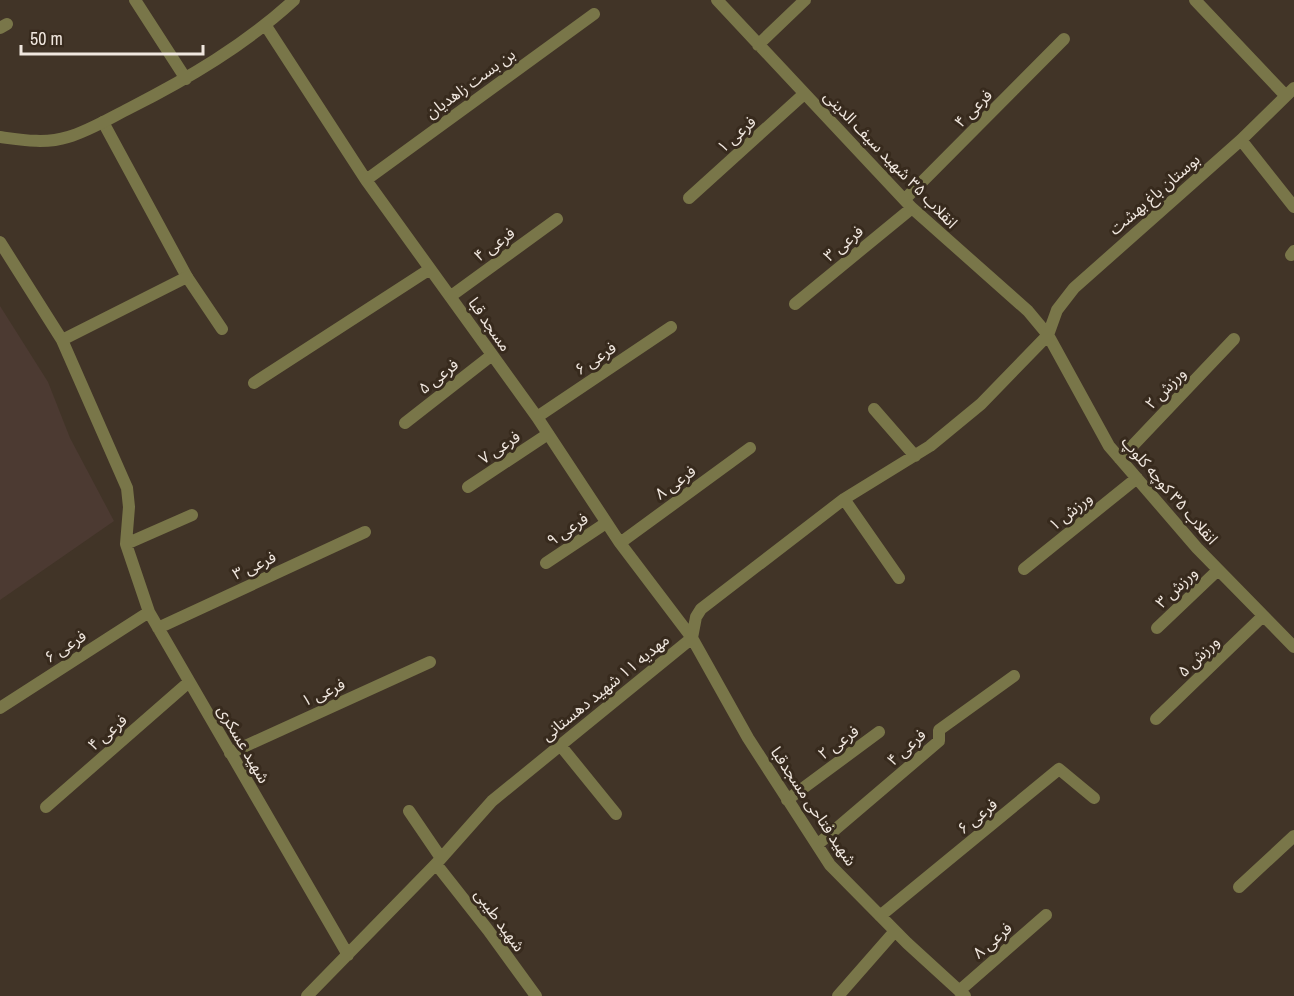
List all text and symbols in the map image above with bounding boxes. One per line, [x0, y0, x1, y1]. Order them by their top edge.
scale bar [21, 18, 202, 56]
text: 50 m [30, 26, 63, 51]
street label: بن بست زاهدیان [421, 43, 519, 123]
street label: فرعی ۴ [949, 84, 997, 132]
street label: انقلاب ۳۵ شهید سیف الدینی [819, 85, 963, 233]
street label: فرعی ۱ [712, 111, 760, 157]
street label: بوستان باغ بهشت [1104, 148, 1205, 241]
street label: فرعی ۳ [818, 220, 868, 266]
street label: فرعی ۴ [469, 222, 519, 266]
street label: مسجد قبا [463, 292, 517, 356]
street label: فرعی ۶ [570, 336, 620, 380]
street label: فرعی ۵ [413, 353, 463, 399]
street label: ورزش ۲ [1140, 362, 1190, 414]
street label: فرعی ۷ [474, 425, 524, 469]
street label: انقلاب ۳۵ کوچه کلوپ [1116, 431, 1223, 549]
street label: فرعی ۸ [650, 460, 700, 504]
street label: ورزش ۱ [1043, 487, 1097, 535]
street label: فرعی ۹ [542, 507, 592, 551]
street label: فرعی ۳ [229, 545, 279, 585]
street label: ورزش ۳ [1150, 562, 1202, 612]
street label: فرعی ۶ [40, 624, 90, 668]
street label: مهدیه ۱۱ شهید دهستانی [536, 628, 674, 746]
street label: ورزش ۵ [1172, 631, 1224, 681]
street label: فرعی ۱ [298, 673, 348, 711]
street label: شهید عسکری [213, 701, 275, 787]
street label: فرعی ۴ [83, 709, 131, 755]
street label: فرعی ۲ [813, 720, 863, 764]
street label: فرعی ۴ [882, 724, 930, 770]
street label: شهید فتاحی مسجدقبا [766, 742, 862, 870]
street label: فرعی ۶ [952, 793, 1002, 839]
street label: شهید طیبی [470, 884, 530, 956]
street label: فرعی ۸ [968, 917, 1016, 963]

